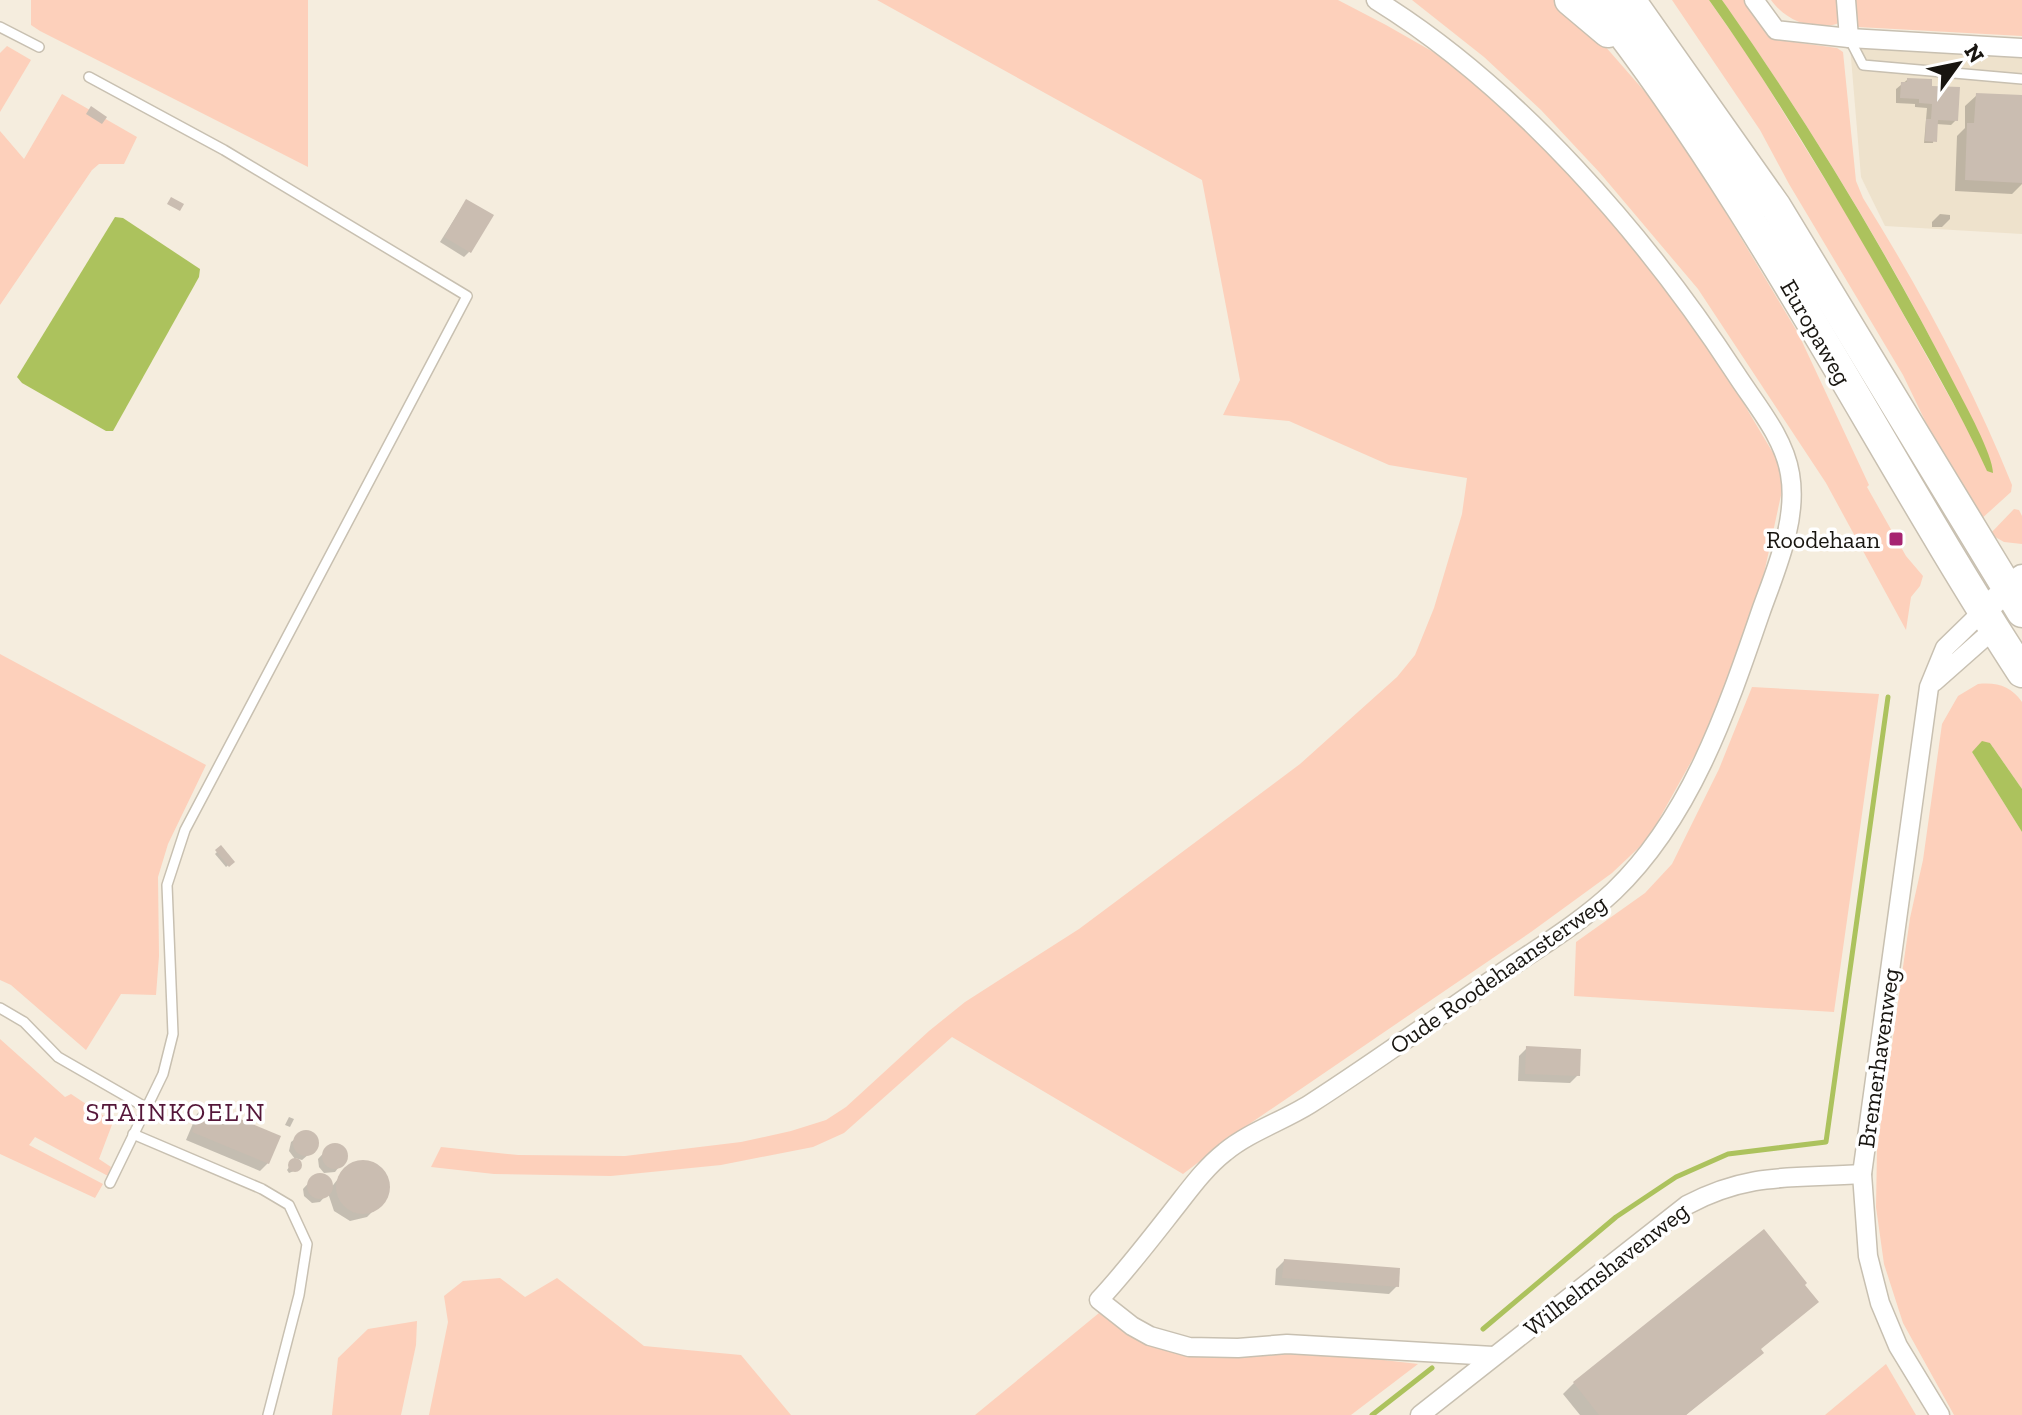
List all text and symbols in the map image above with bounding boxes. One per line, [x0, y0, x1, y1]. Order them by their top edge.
north arrow [1918, 24, 1998, 104]
text: N [1958, 39, 1990, 68]
street label: Europaweg [1774, 274, 1858, 390]
place label: Roodehaan [1766, 525, 1880, 554]
marker: Roodehaan [1887, 530, 1905, 548]
street label: Oude Roodehaansterweg [1384, 888, 1612, 1060]
street label: Bremerhavenweg [1851, 966, 1905, 1150]
district label: STAINKOEL'N [85, 1096, 267, 1128]
street label: Wilhelmshavenweg [1518, 1196, 1694, 1342]

